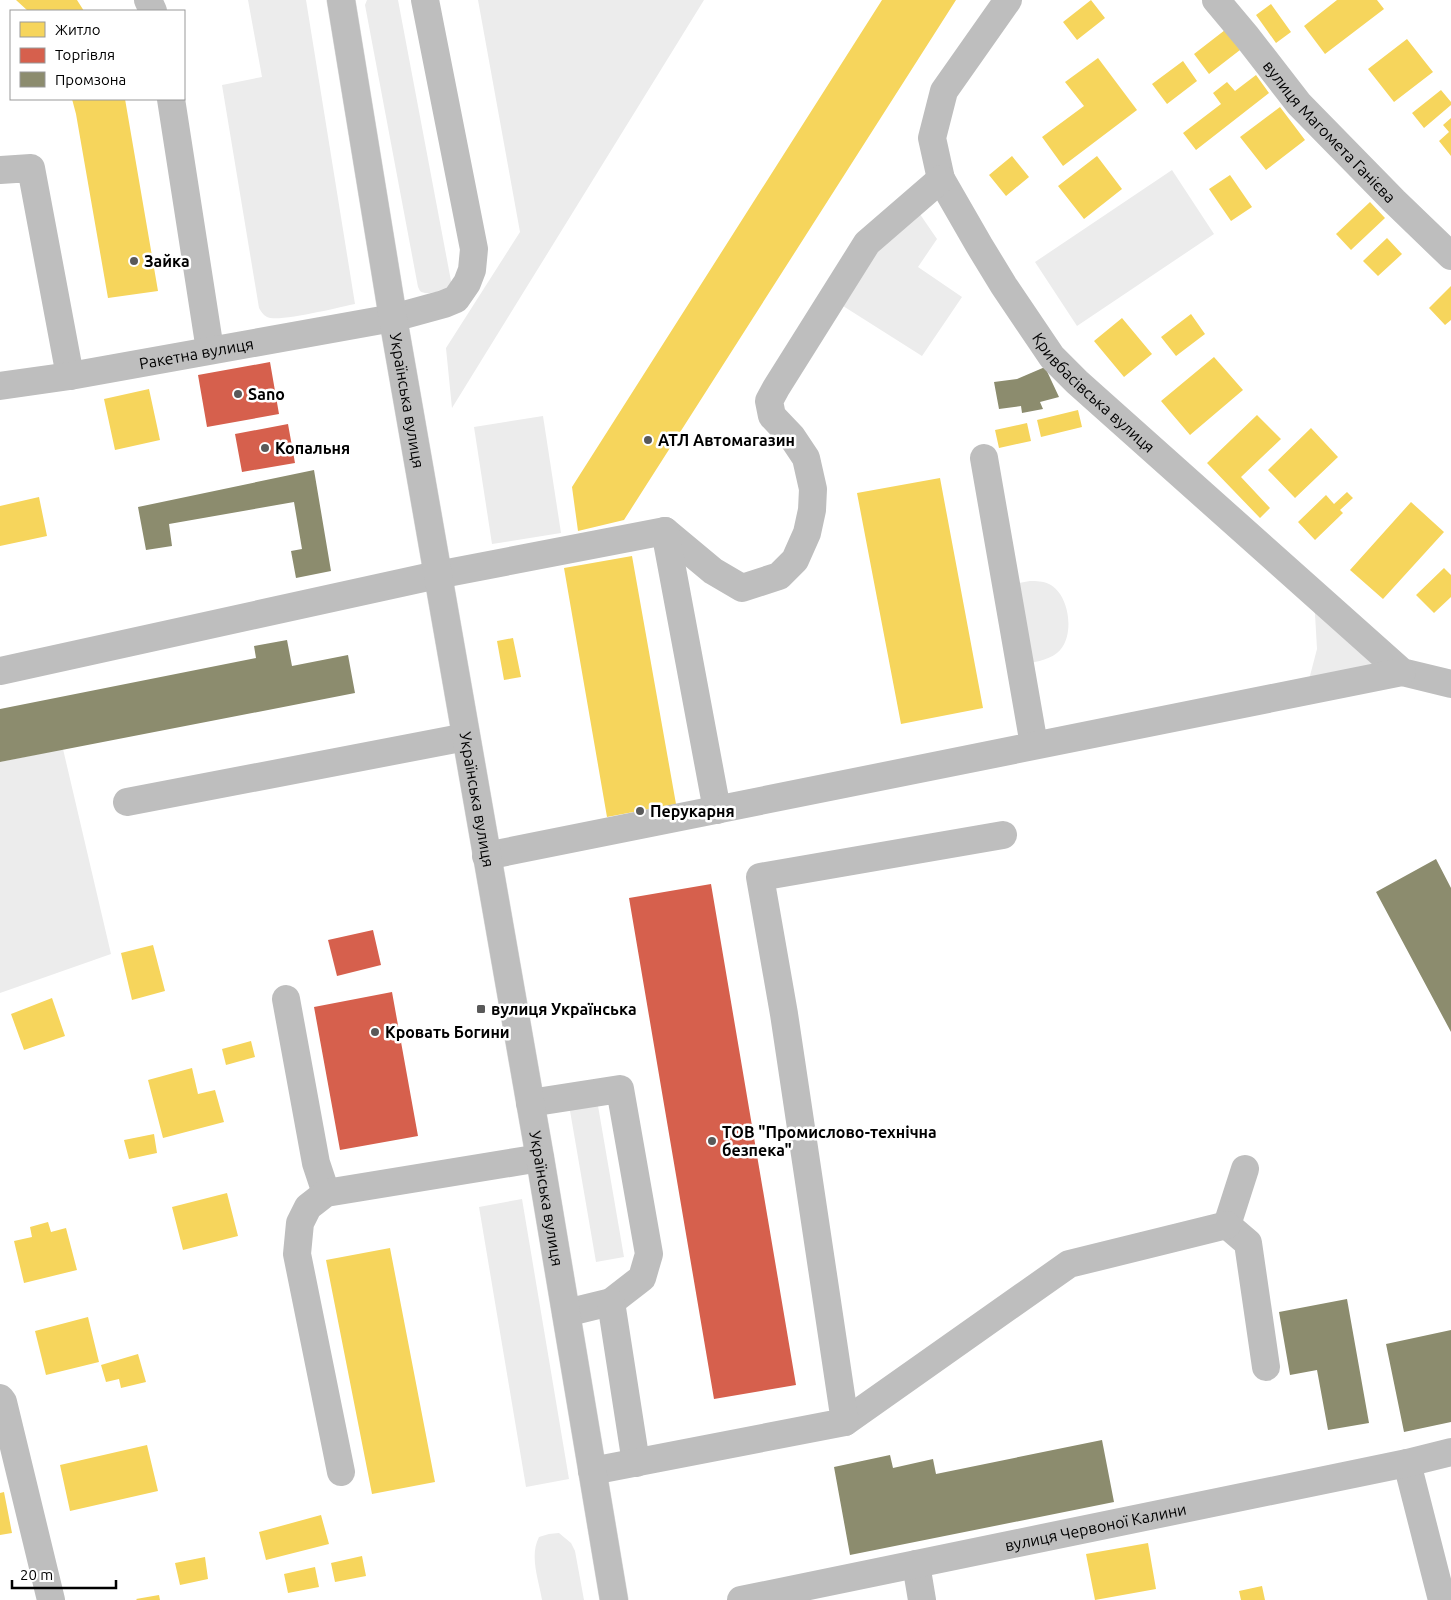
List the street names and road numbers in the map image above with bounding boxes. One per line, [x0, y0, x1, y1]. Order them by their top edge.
street label: вулиця Магомета Ганієва [1260, 57, 1400, 206]
street label: Кривбасівська вулиця [1029, 329, 1158, 456]
street label: Українська вулиця [387, 332, 428, 470]
street label: Ракетна вулиця [138, 334, 255, 372]
street label: Українська вулиця [457, 730, 498, 868]
street label: Українська вулиця [526, 1129, 567, 1267]
street label: вулиця Червоної Калини [1003, 1500, 1188, 1555]

